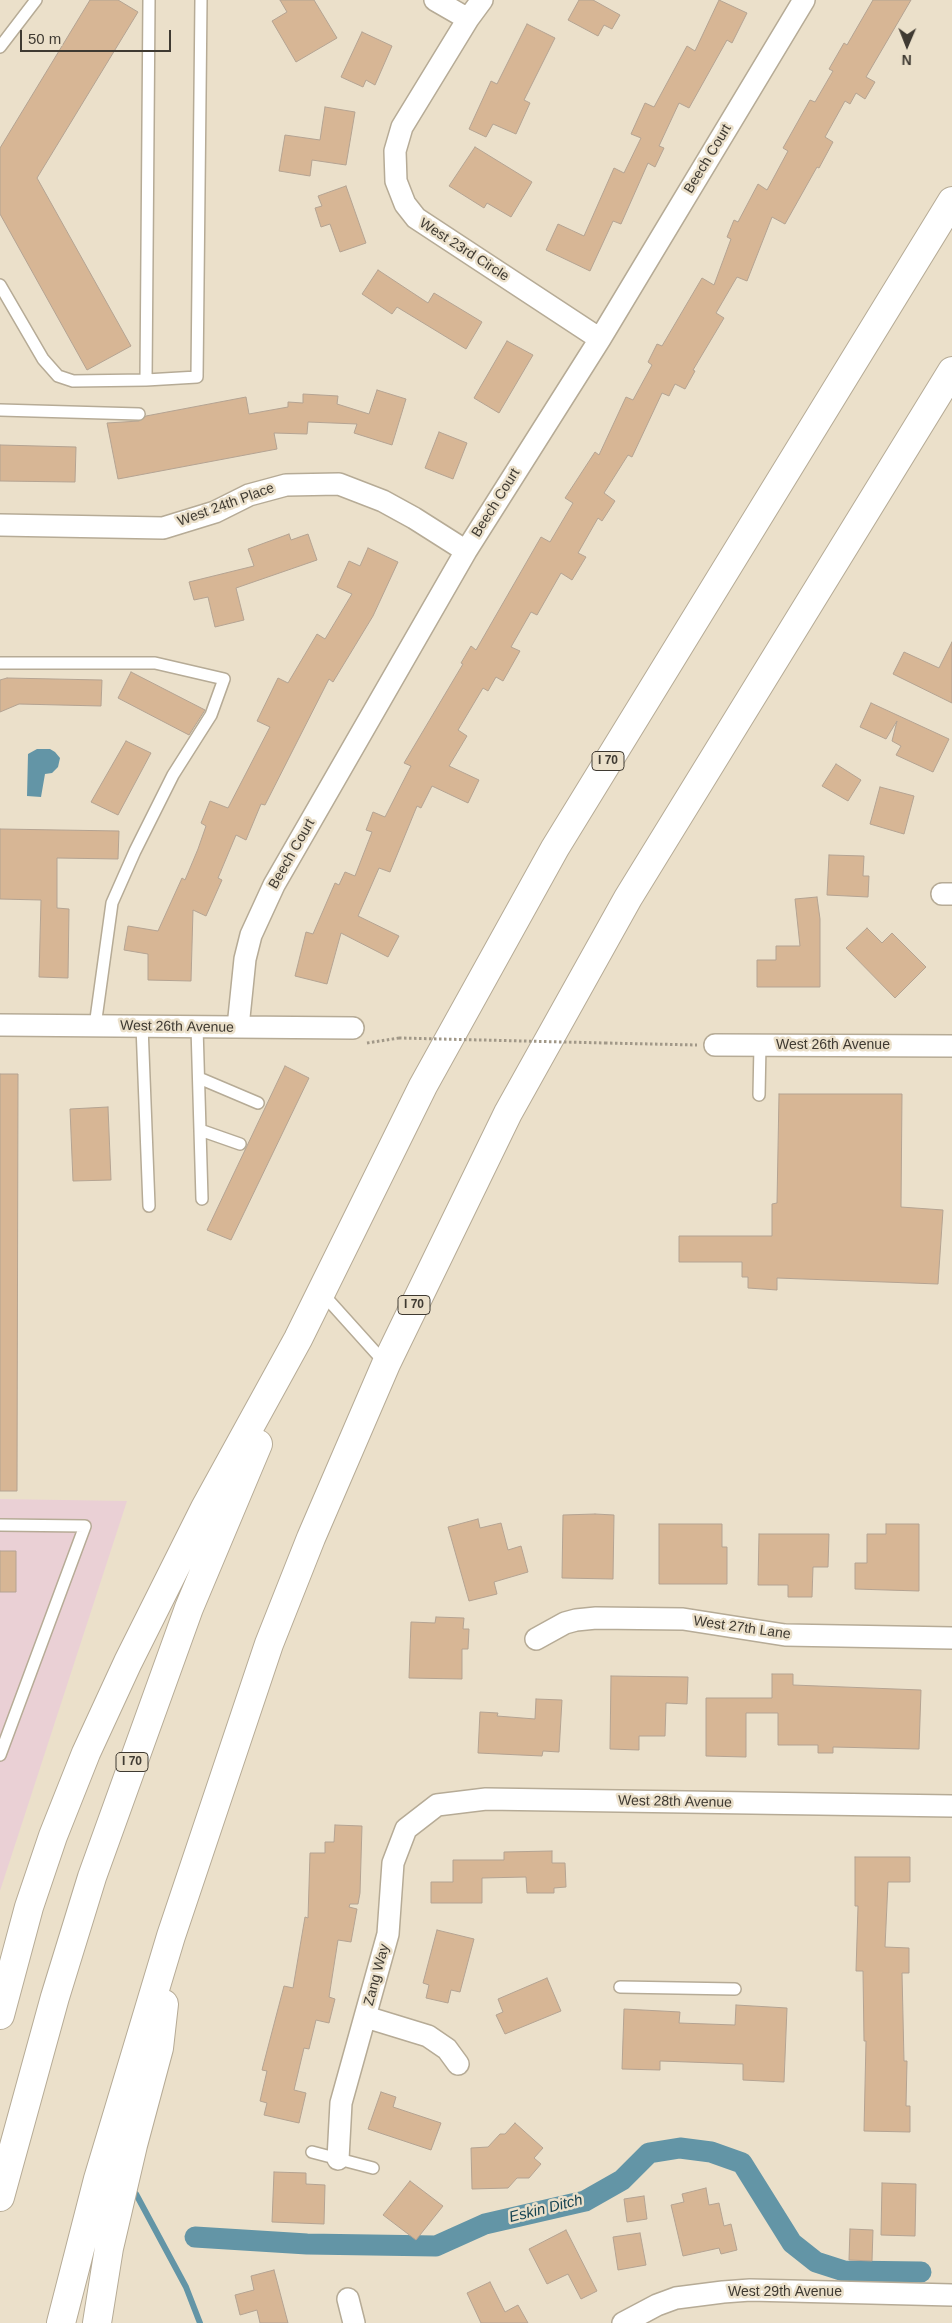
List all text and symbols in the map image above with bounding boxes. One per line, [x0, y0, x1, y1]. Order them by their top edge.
scale bar [22, 20, 174, 52]
north arrow [882, 20, 932, 70]
text: 50 m [28, 30, 61, 47]
text: N [902, 52, 912, 68]
street label: Beech Court [681, 121, 735, 197]
street label: West 23rd Circle [416, 215, 512, 285]
street label: Beech Court [468, 466, 524, 540]
street label: West 24th Place [175, 480, 277, 530]
road number: I 70 [592, 751, 624, 770]
street label: Beech Court [265, 816, 319, 892]
street label: West 26th Avenue [120, 1018, 234, 1036]
street label: West 26th Avenue [776, 1037, 890, 1053]
road number: I 70 [398, 1296, 430, 1314]
street label: West 27th Lane [692, 1613, 792, 1643]
road number: I 70 [116, 1752, 148, 1771]
street label: West 28th Avenue [618, 1793, 732, 1811]
street label: Zang Way [361, 1942, 393, 2008]
water label: Eskin Ditch [507, 2191, 585, 2227]
street label: West 29th Avenue [728, 2284, 842, 2300]

